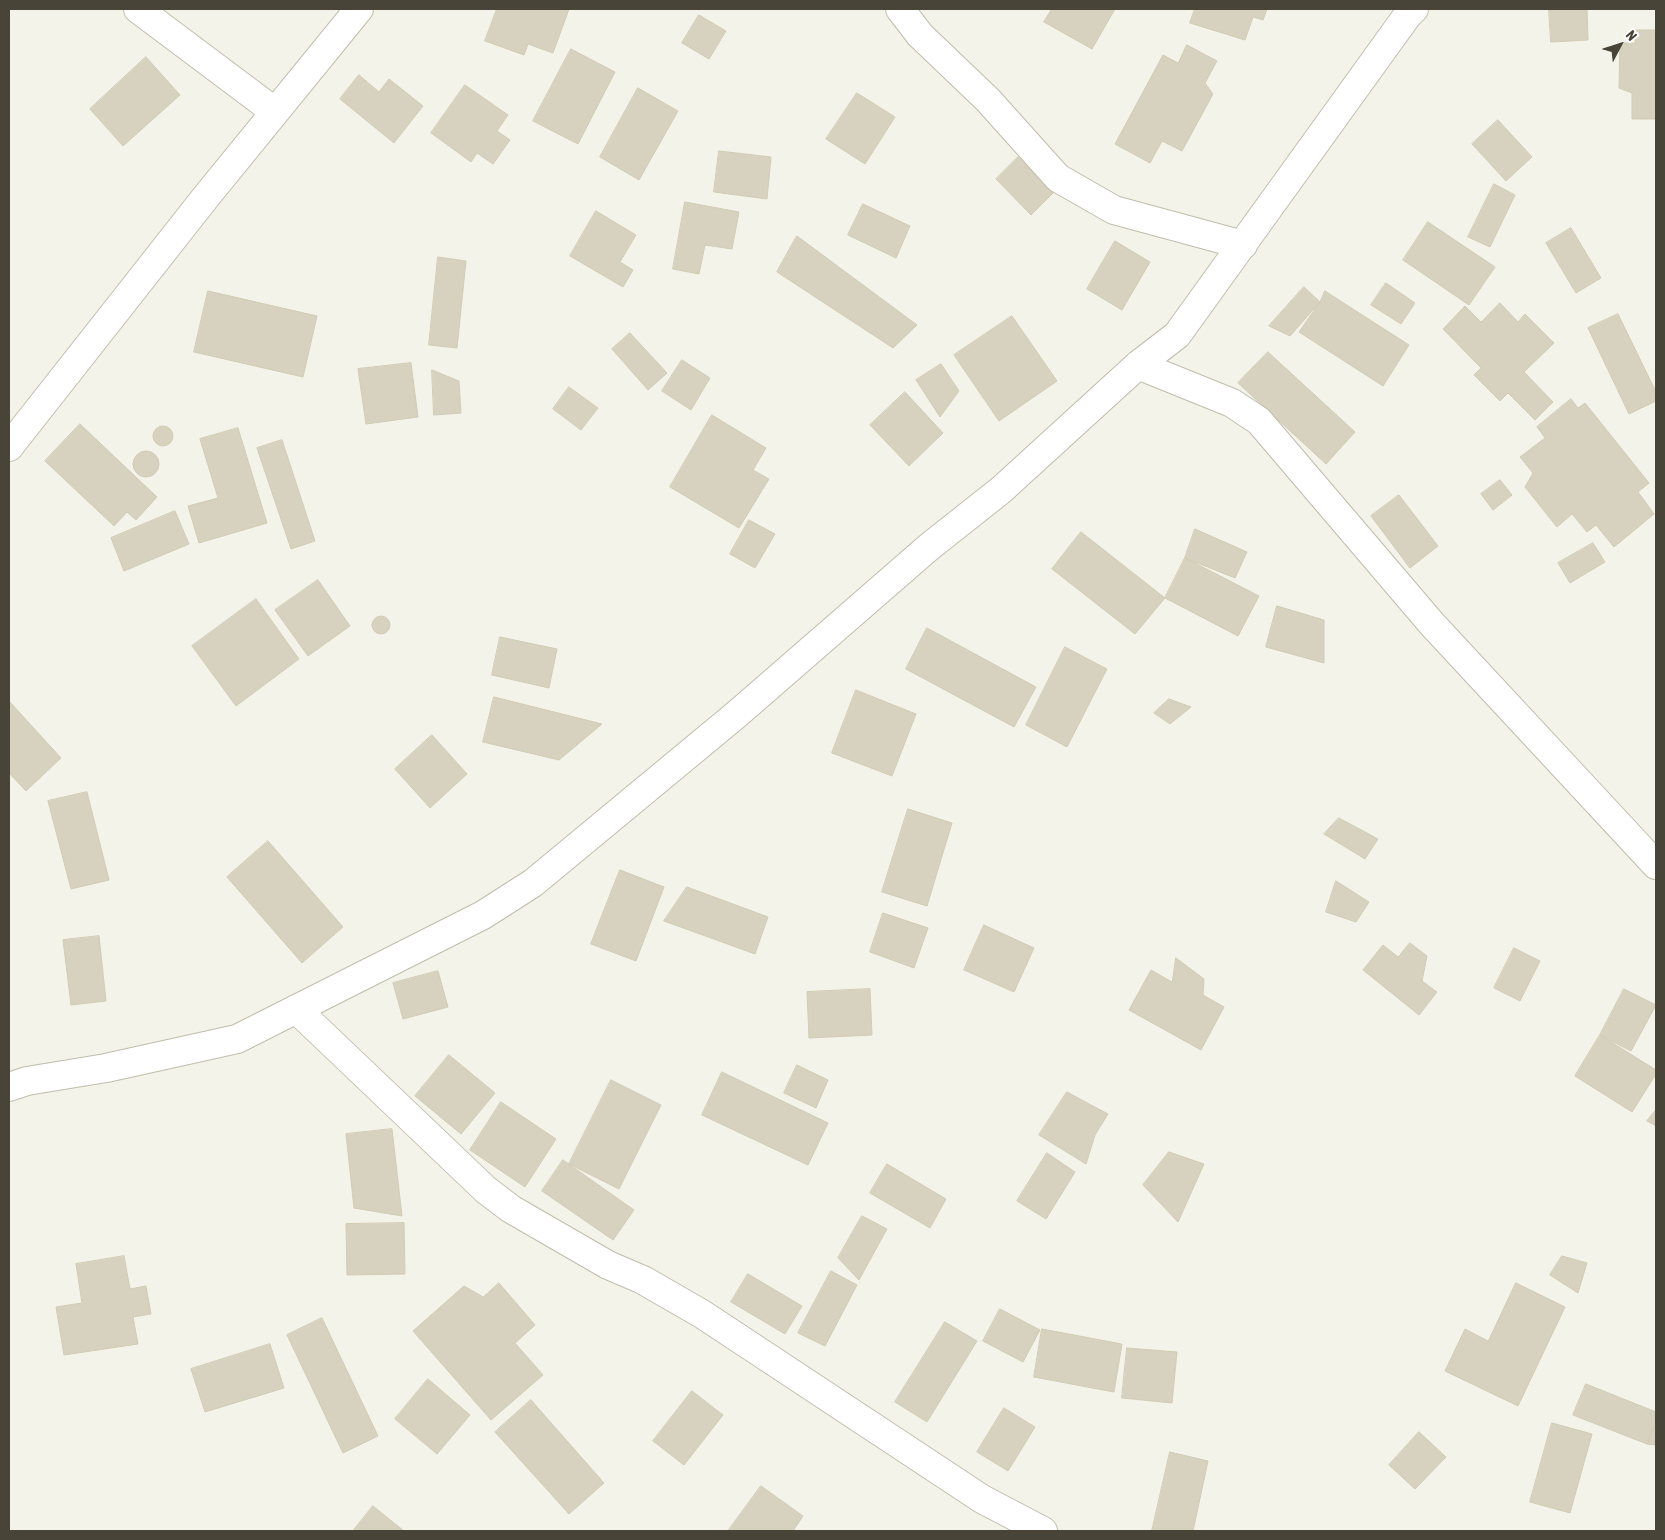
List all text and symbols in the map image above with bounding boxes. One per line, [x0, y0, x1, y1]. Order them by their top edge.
north arrow [1595, 20, 1645, 70]
text: N [1623, 27, 1640, 44]

